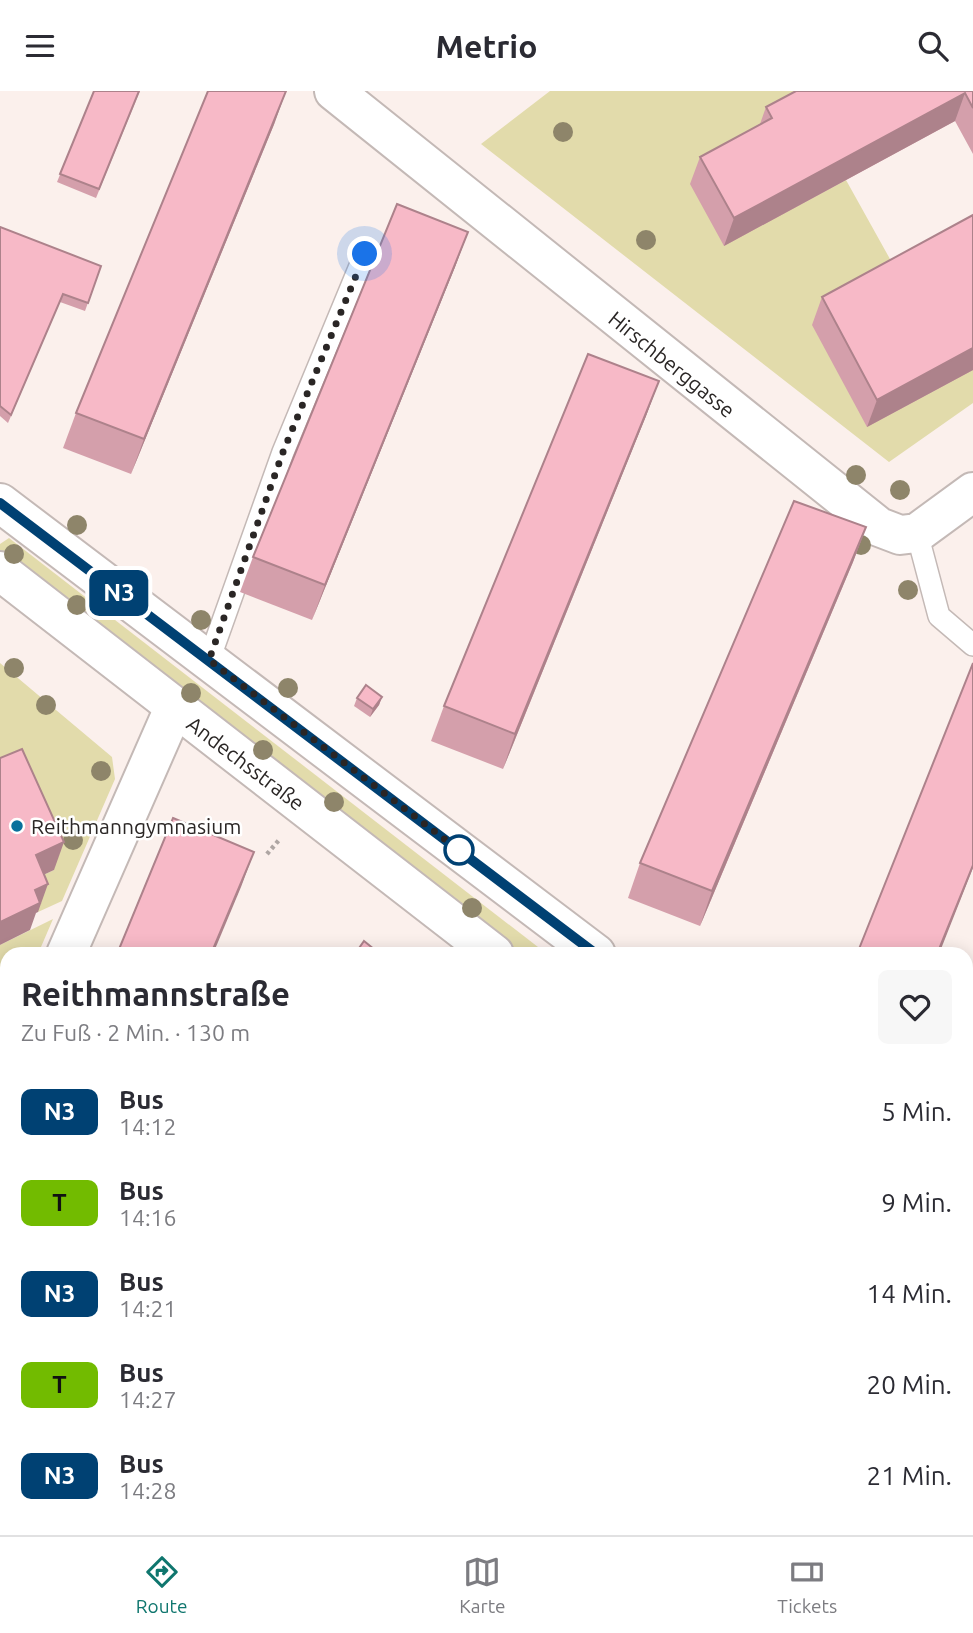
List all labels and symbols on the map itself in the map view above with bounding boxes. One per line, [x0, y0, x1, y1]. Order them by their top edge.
your location [347, 236, 382, 271]
street label: Hirschberggasse [604, 306, 740, 422]
line badge: N3 [88, 570, 150, 616]
street label: Andechsstraße [183, 711, 309, 815]
place label: Reithmanngymnasium [31, 814, 241, 838]
marker: Reithmanngymnasium [9, 818, 25, 834]
unlabelled marker [444, 835, 474, 865]

